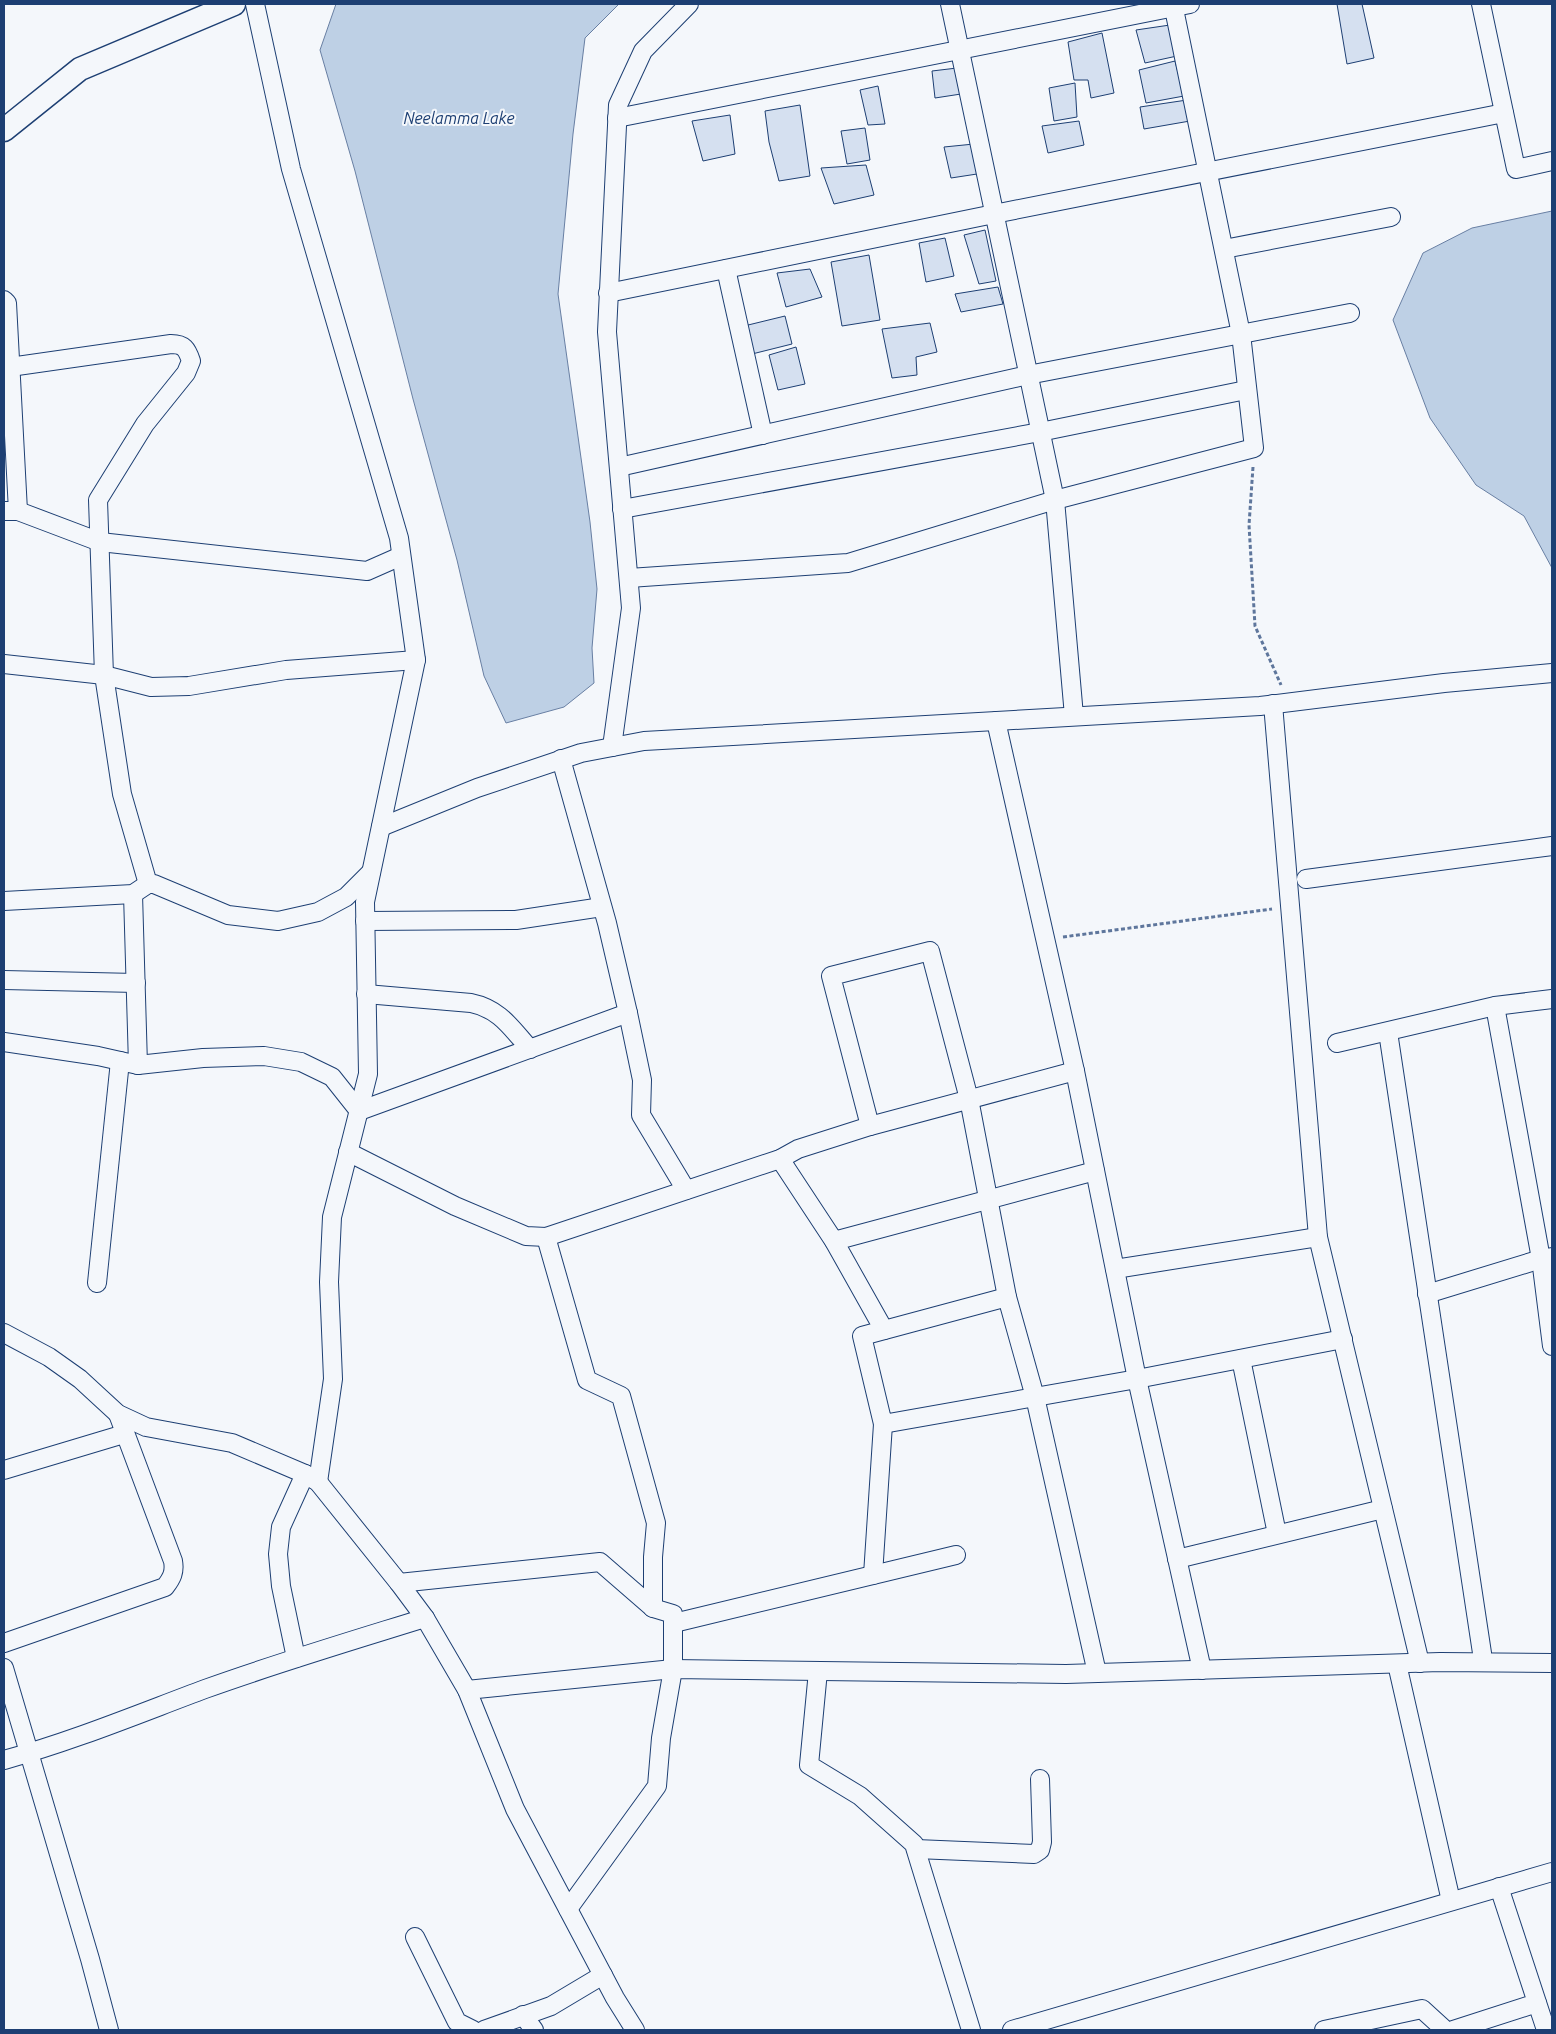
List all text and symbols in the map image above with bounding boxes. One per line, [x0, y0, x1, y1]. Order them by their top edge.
water label: Neelamma Lake [404, 109, 514, 127]

